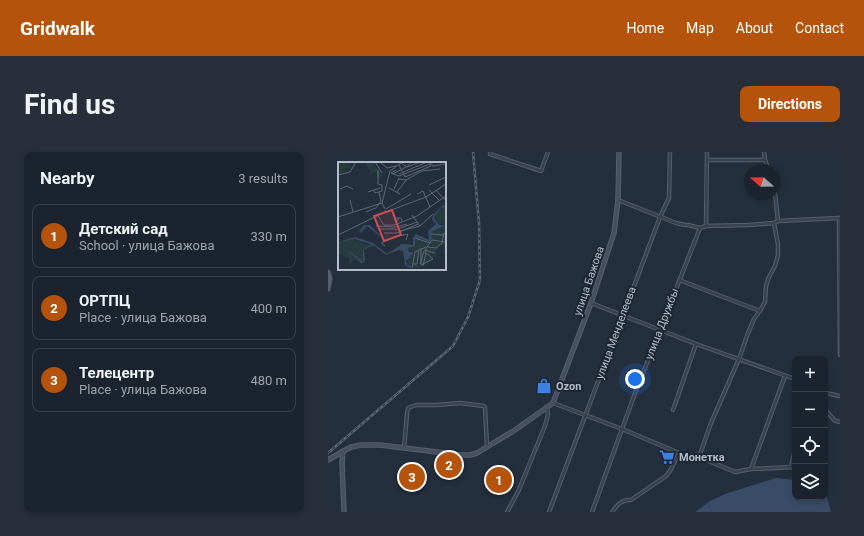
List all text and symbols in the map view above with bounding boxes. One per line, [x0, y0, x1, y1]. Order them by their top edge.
text: Gridwalk [20, 17, 95, 40]
text: Home [626, 20, 664, 36]
text: Map [686, 20, 714, 36]
text: About [736, 20, 773, 36]
text: Contact [795, 20, 844, 36]
button: Directions [740, 86, 840, 122]
text: Find us [24, 88, 115, 121]
inset map [338, 162, 446, 270]
north arrow [744, 164, 780, 200]
text: Nearby [40, 168, 95, 188]
text: 3 results [238, 171, 288, 186]
text: Детский сад [79, 220, 168, 238]
text: 1 [50, 229, 58, 244]
text: 330 m [250, 229, 287, 244]
text: School · улица Бажова [79, 238, 214, 253]
street label: улица Бажова [571, 244, 607, 317]
street label: улица Менделеева [593, 285, 639, 381]
street label: улица Дружбы [642, 286, 682, 362]
text: ОРТПЦ [79, 292, 130, 310]
text: 2 [50, 301, 58, 316]
text: 400 m [250, 301, 287, 316]
text: Place · улица Бажова [79, 310, 207, 325]
map controls [792, 356, 828, 500]
button: + [792, 356, 828, 392]
text: Телецентр [79, 364, 154, 382]
your location [625, 369, 645, 389]
text: 3 [50, 373, 58, 388]
text: 480 m [250, 373, 287, 388]
shop icon: Ozon [535, 377, 553, 395]
place label: Ozon [556, 380, 581, 393]
text: Place · улица Бажова [79, 382, 207, 397]
button: − [792, 392, 828, 428]
button: locate [792, 428, 828, 464]
supermarket icon: Монетка [658, 448, 676, 466]
pin: 2 [436, 450, 462, 480]
place label: Монетка [679, 451, 725, 464]
pin: 3 [399, 462, 425, 492]
button: layers [792, 464, 828, 500]
pin: 1 [486, 465, 512, 495]

